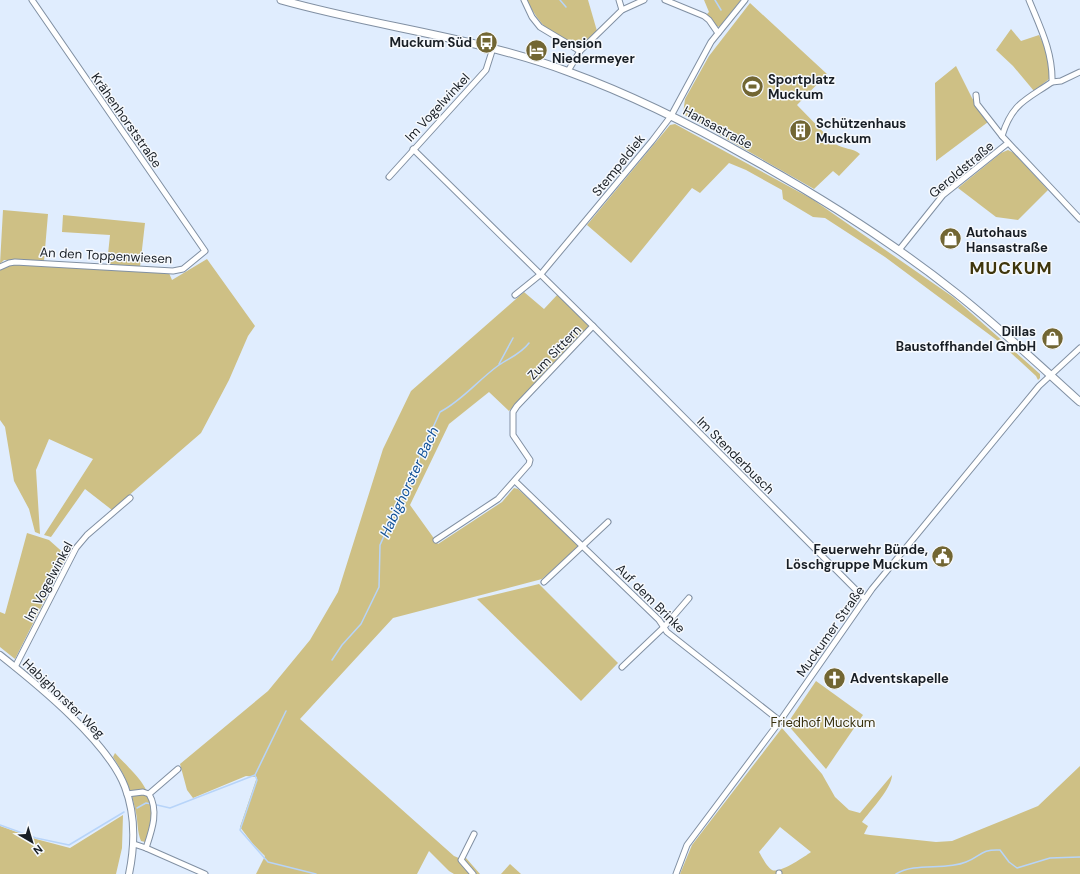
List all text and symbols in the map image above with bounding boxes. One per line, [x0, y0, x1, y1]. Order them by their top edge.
bus stop icon: Muckum Süd [474, 29, 500, 55]
place label: Muckum Süd [389, 34, 472, 51]
place label: Pension Niedermeyer [552, 35, 635, 67]
hotel icon: Pension Niedermeyer [524, 37, 550, 63]
street label: Krähenhorststraße [87, 69, 166, 171]
street label: Im Vogelwinkel [401, 70, 473, 145]
place label: Sportplatz Muckum [768, 71, 835, 103]
sports icon: Sportplatz Muckum [740, 73, 766, 99]
street label: Hansastraße [680, 102, 755, 153]
place label: Schützenhaus Muckum [816, 115, 906, 147]
building icon: Schützenhaus Muckum [788, 117, 814, 143]
street label: Stempeldiek [588, 130, 649, 200]
street label: Geroldstraße [925, 137, 997, 201]
place label: Autohaus Hansastraße [966, 224, 1048, 256]
shop icon: Autohaus Hansastraße [937, 226, 963, 252]
street label: An den Toppenwiesen [39, 244, 173, 267]
district label: MUCKUM [969, 257, 1053, 279]
street label: Zum Sittern [524, 321, 585, 383]
place label: Dillas Baustoffhandel GmbH [896, 323, 1036, 355]
shop icon: Dillas Baustoffhandel GmbH [1039, 325, 1065, 351]
street label: Im Stenderbusch [693, 413, 778, 498]
water label: Habighorster Bach [375, 424, 443, 540]
street label: Im Vogelwinkel [20, 539, 76, 624]
place label: Feuerwehr Bünde, Löschgruppe Muckum [786, 541, 928, 573]
public building icon: Feuerwehr Bünde, Löschgruppe Muckum [930, 543, 956, 569]
street label: Auf dem Brinke [612, 560, 689, 637]
street label: Muckumer Straße [793, 582, 868, 680]
street label: Habighorster Weg [19, 655, 108, 742]
church icon: Adventskapelle [822, 665, 848, 691]
place label: Adventskapelle [850, 670, 949, 687]
park label: Friedhof Muckum [771, 714, 875, 731]
north arrow [12, 822, 52, 862]
text: N [31, 842, 46, 858]

